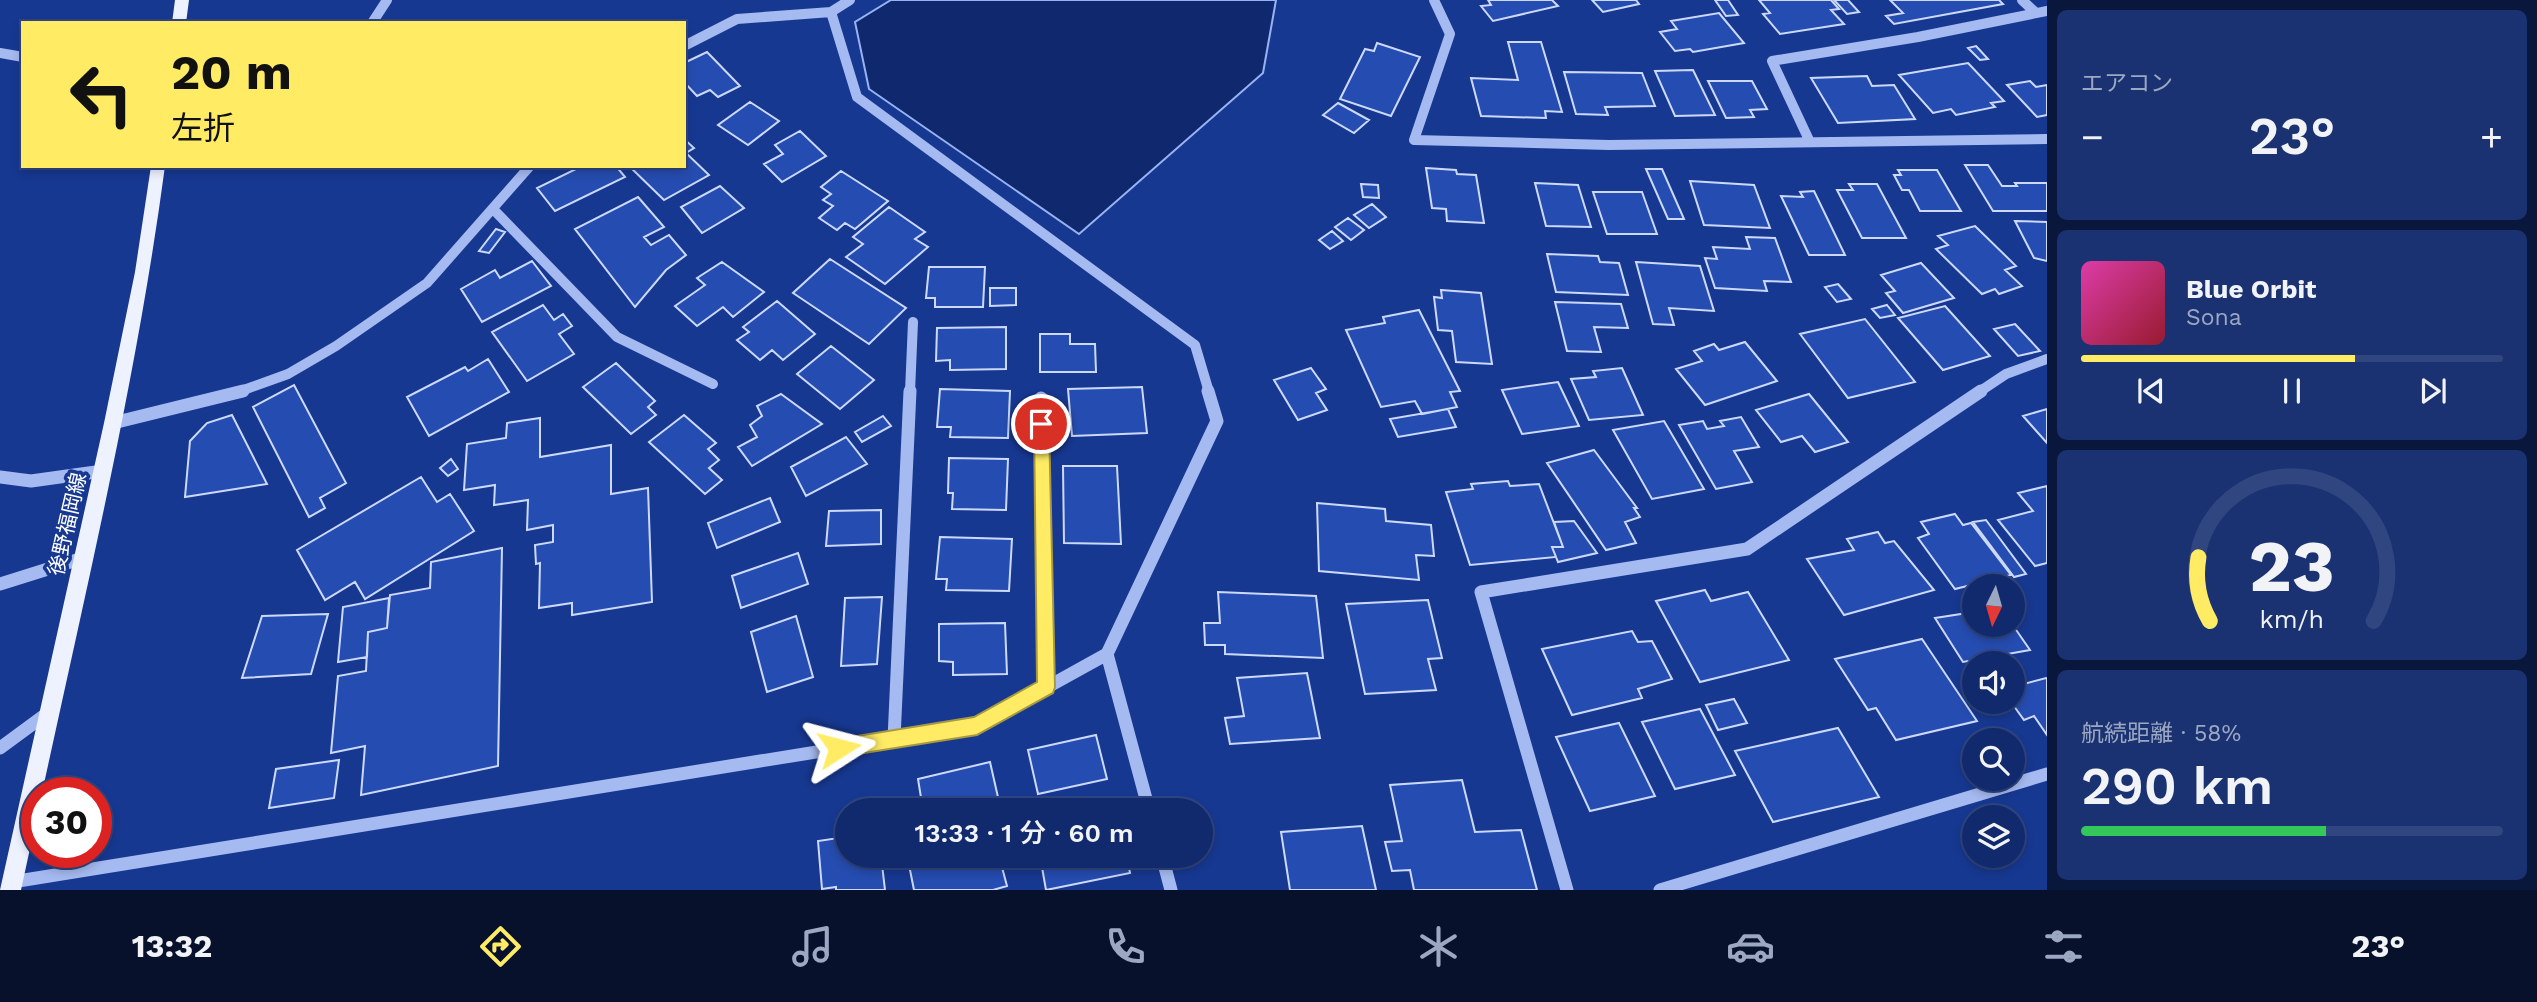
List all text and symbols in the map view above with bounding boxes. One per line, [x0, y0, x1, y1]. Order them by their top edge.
text: 20 m [171, 43, 292, 101]
icon: left [56, 49, 147, 140]
text: エアコン [2081, 70, 2173, 97]
text: 23° [2249, 106, 2335, 167]
text: 左折 [171, 109, 235, 147]
text: − [2081, 115, 2104, 159]
text: + [2480, 115, 2503, 159]
text: Blue Orbit [2186, 274, 2316, 304]
text: Sona [2186, 304, 2242, 331]
icon: previous [2132, 372, 2170, 410]
icon: pause [2273, 372, 2311, 410]
icon: next [2414, 372, 2452, 410]
pin [1011, 394, 1071, 454]
icon: arrive [1022, 405, 1060, 443]
street label: 後野福岡線 [43, 470, 91, 578]
text: 23 [2249, 523, 2335, 609]
north arrow [1962, 574, 2025, 637]
map controls [1962, 574, 2025, 868]
text: km/h [2260, 605, 2324, 634]
button: sound [1962, 651, 2025, 714]
position arrow [802, 711, 876, 785]
text: 航続距離 · 58% [2081, 720, 2241, 747]
button: search [1962, 728, 2025, 791]
text: 290 km [2081, 756, 2273, 817]
speed limit sign: 30 [21, 777, 112, 868]
button: layers [1962, 805, 2025, 868]
text: 13:33 · 1 分 · 60 m [914, 818, 1134, 848]
icon: directions [476, 922, 525, 971]
icon: music [788, 922, 837, 971]
icon: phone [1101, 922, 1150, 971]
icon: climate [1414, 922, 1463, 971]
icon: car [1726, 922, 1775, 971]
icon: filters [2039, 922, 2088, 971]
text: 13:32 [132, 927, 212, 965]
text: 23° [2351, 927, 2405, 965]

